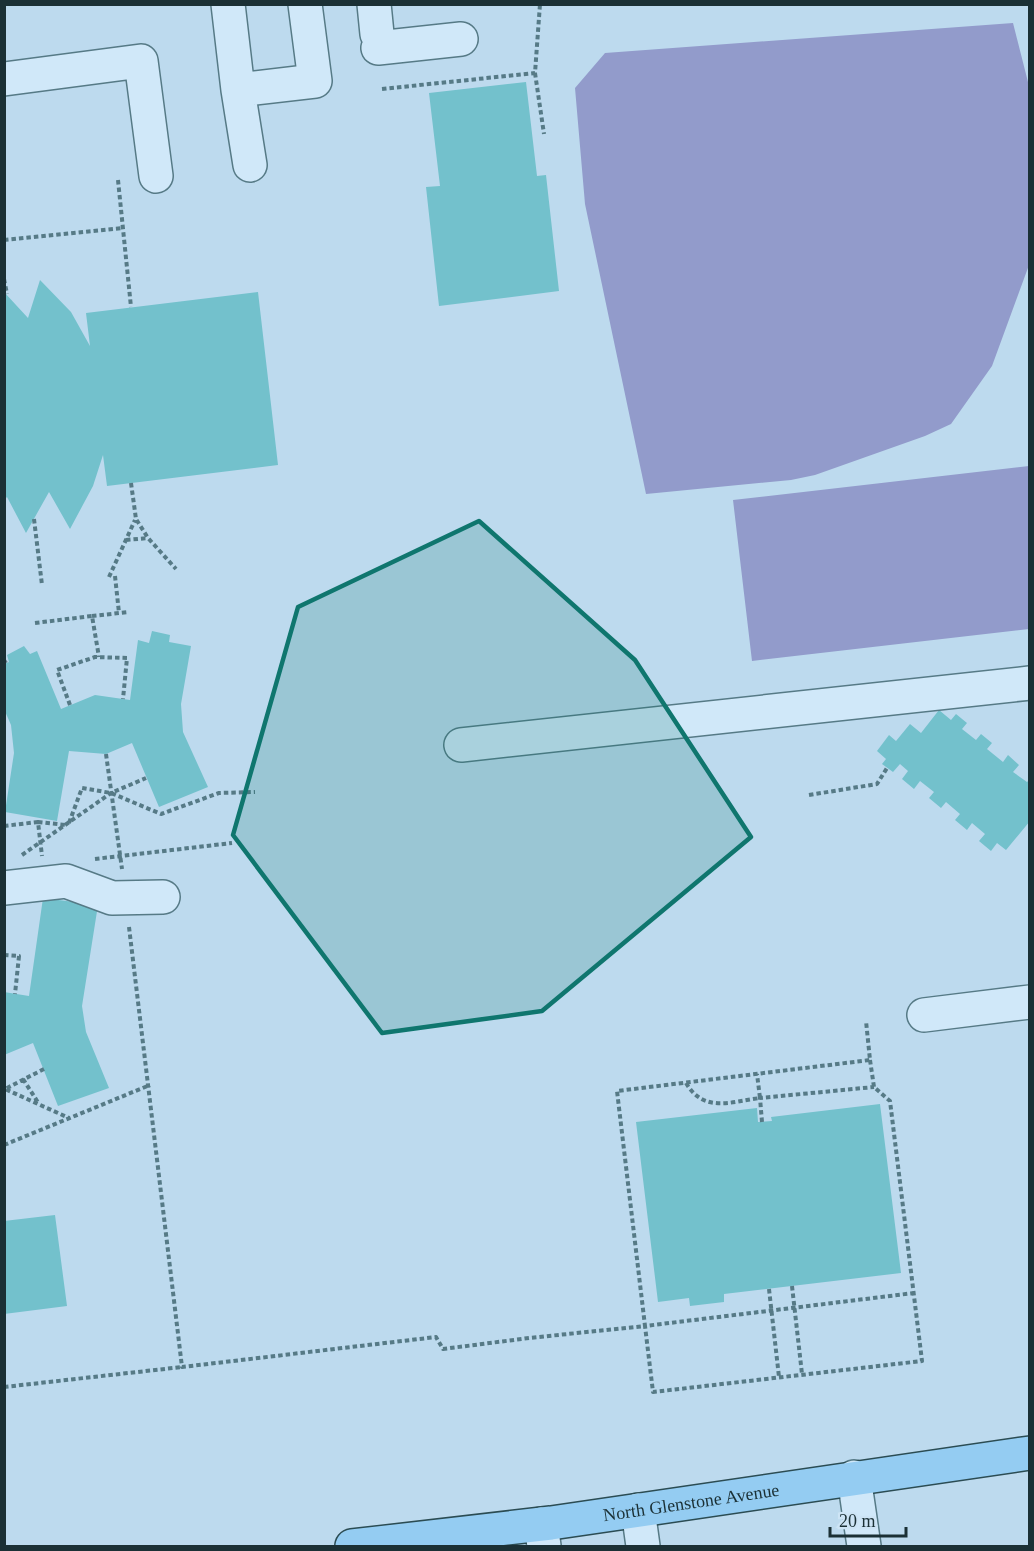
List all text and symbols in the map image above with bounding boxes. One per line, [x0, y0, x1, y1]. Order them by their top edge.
street label: North Glenstone Avenue [602, 1480, 781, 1525]
scale bar [830, 1500, 906, 1538]
text: 20 m [839, 1511, 876, 1531]

